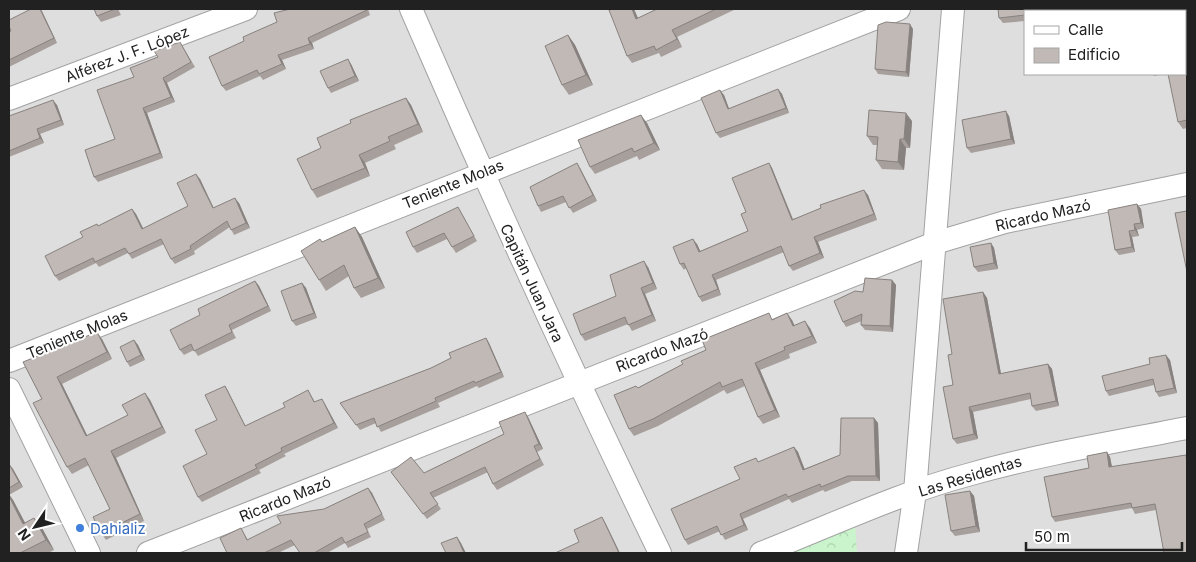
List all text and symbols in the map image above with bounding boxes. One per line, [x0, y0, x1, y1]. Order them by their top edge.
legend [1024, 10, 1186, 75]
text: Calle [1068, 20, 1103, 39]
street label: Alférez J. F. López [62, 22, 192, 86]
text: Edificio [1068, 45, 1120, 64]
street label: Teniente Molas [400, 155, 507, 213]
street label: Ricardo Mazó [993, 195, 1093, 235]
street label: Capitán Juan Jara [496, 221, 568, 345]
street label: Teniente Molas [24, 305, 131, 363]
street label: Ricardo Mazó [613, 324, 711, 376]
street label: Las Residentas [916, 451, 1024, 501]
street label: Ricardo Mazó [236, 472, 334, 526]
north arrow [10, 502, 60, 552]
place label: Dahializ [90, 519, 146, 538]
scale bar [1026, 520, 1182, 552]
marker: Dahializ [74, 522, 86, 534]
text: N [14, 525, 34, 544]
text: 50 m [1034, 527, 1070, 546]

